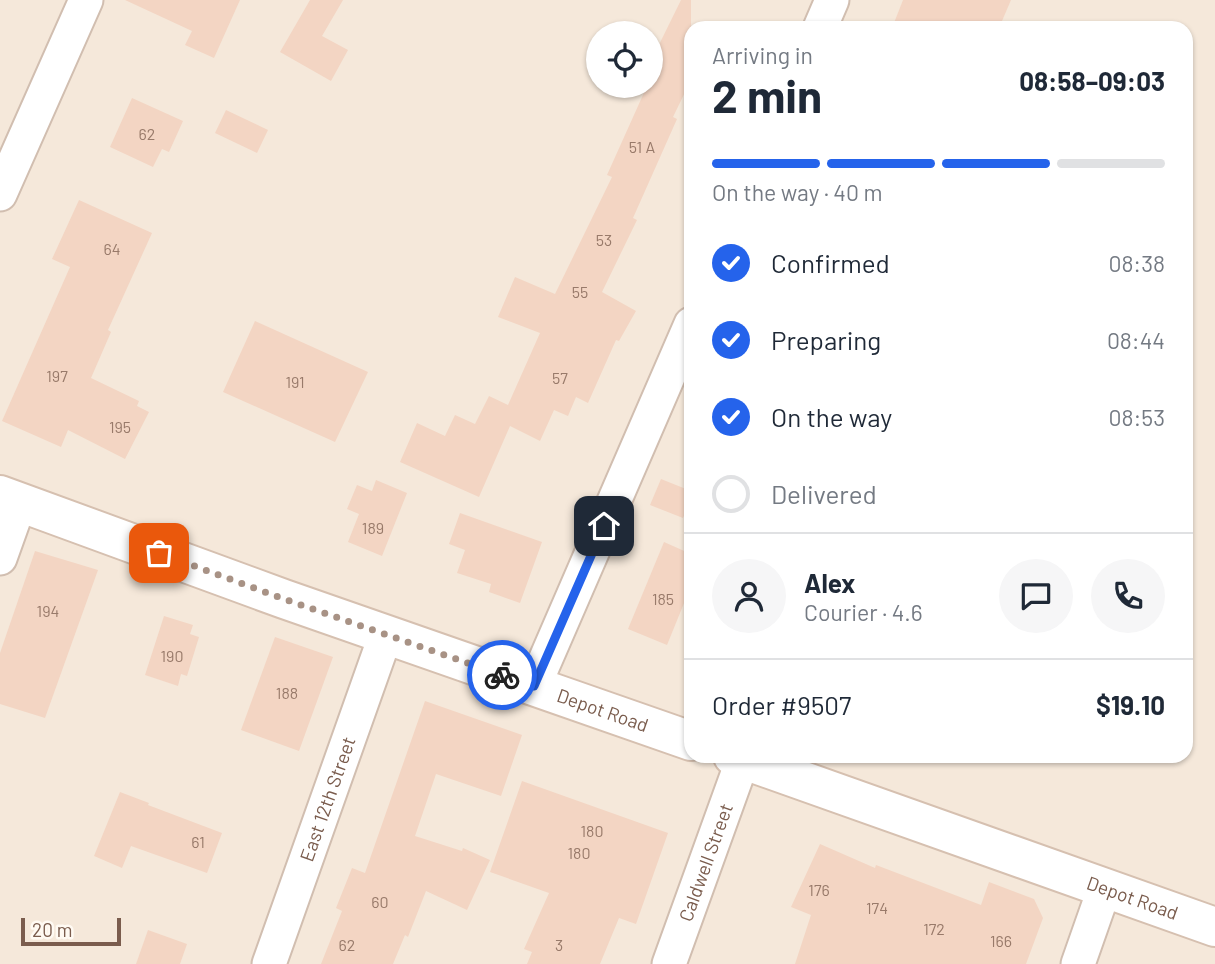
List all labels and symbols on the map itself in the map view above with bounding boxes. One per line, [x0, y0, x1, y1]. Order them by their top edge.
house number: 62 [139, 124, 155, 143]
house number: 51 A [629, 137, 655, 156]
house number: 53 [596, 230, 612, 249]
house number: 64 [103, 239, 121, 258]
house number: 55 [572, 282, 588, 301]
house number: 197 [46, 366, 68, 385]
house number: 57 [552, 368, 568, 387]
house number: 191 [285, 372, 305, 391]
house number: 195 [109, 417, 131, 436]
pin [574, 496, 634, 556]
house number: 189 [362, 518, 384, 537]
pin [129, 523, 189, 583]
house number: 185 [652, 589, 674, 608]
house number: 194 [37, 601, 59, 620]
courier [467, 640, 537, 710]
house number: 190 [161, 646, 183, 665]
house number: 188 [276, 683, 298, 702]
street label: Depot Road [554, 683, 652, 736]
street label: East 12th Street [294, 733, 360, 864]
street label: Caldwell Street [673, 800, 737, 924]
house number: 180 [581, 821, 603, 840]
house number: 61 [191, 832, 205, 851]
house number: 180 [568, 843, 590, 862]
street label: Depot Road [1084, 871, 1182, 924]
house number: 176 [808, 880, 830, 899]
house number: 60 [371, 892, 389, 911]
house number: 174 [866, 898, 888, 917]
scale bar [21, 915, 121, 947]
house number: 172 [923, 919, 945, 938]
house number: 166 [990, 931, 1012, 950]
house number: 62 [339, 935, 355, 954]
house number: 3 [555, 935, 563, 954]

